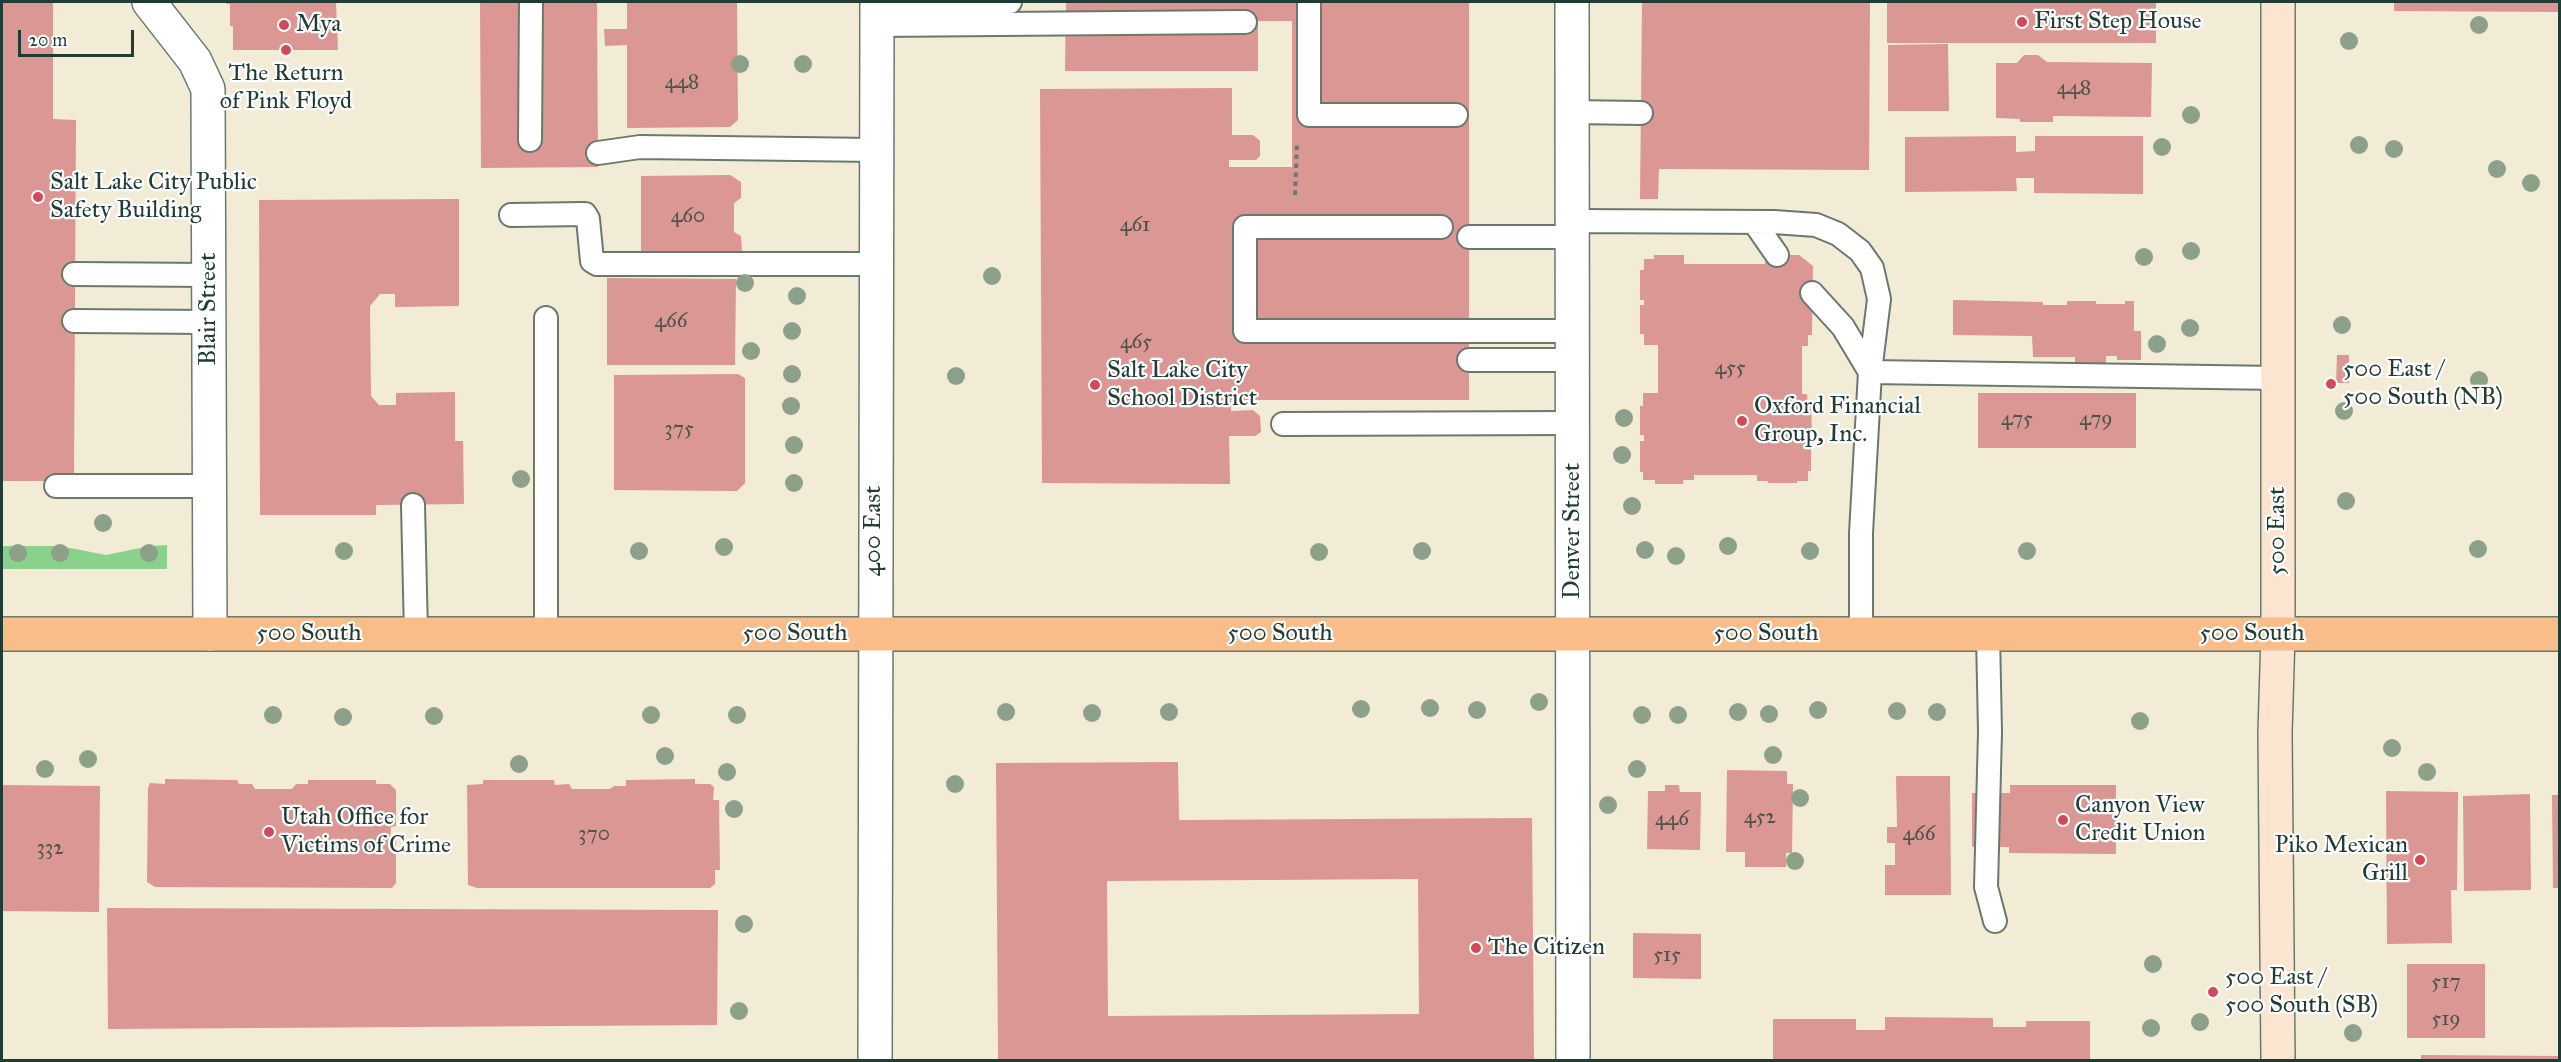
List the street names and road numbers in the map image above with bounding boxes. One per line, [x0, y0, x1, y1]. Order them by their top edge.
street label: Blair Street [195, 253, 223, 365]
street label: Denver Street [1559, 463, 1587, 599]
street label: 400 East [860, 485, 888, 577]
street label: 500 East [2264, 487, 2292, 575]
street label: 500 South [257, 620, 361, 648]
street label: 500 South [743, 620, 847, 648]
street label: 500 South [1228, 620, 1332, 648]
street label: 500 South [1714, 620, 1818, 648]
street label: 500 South [2200, 620, 2304, 648]

